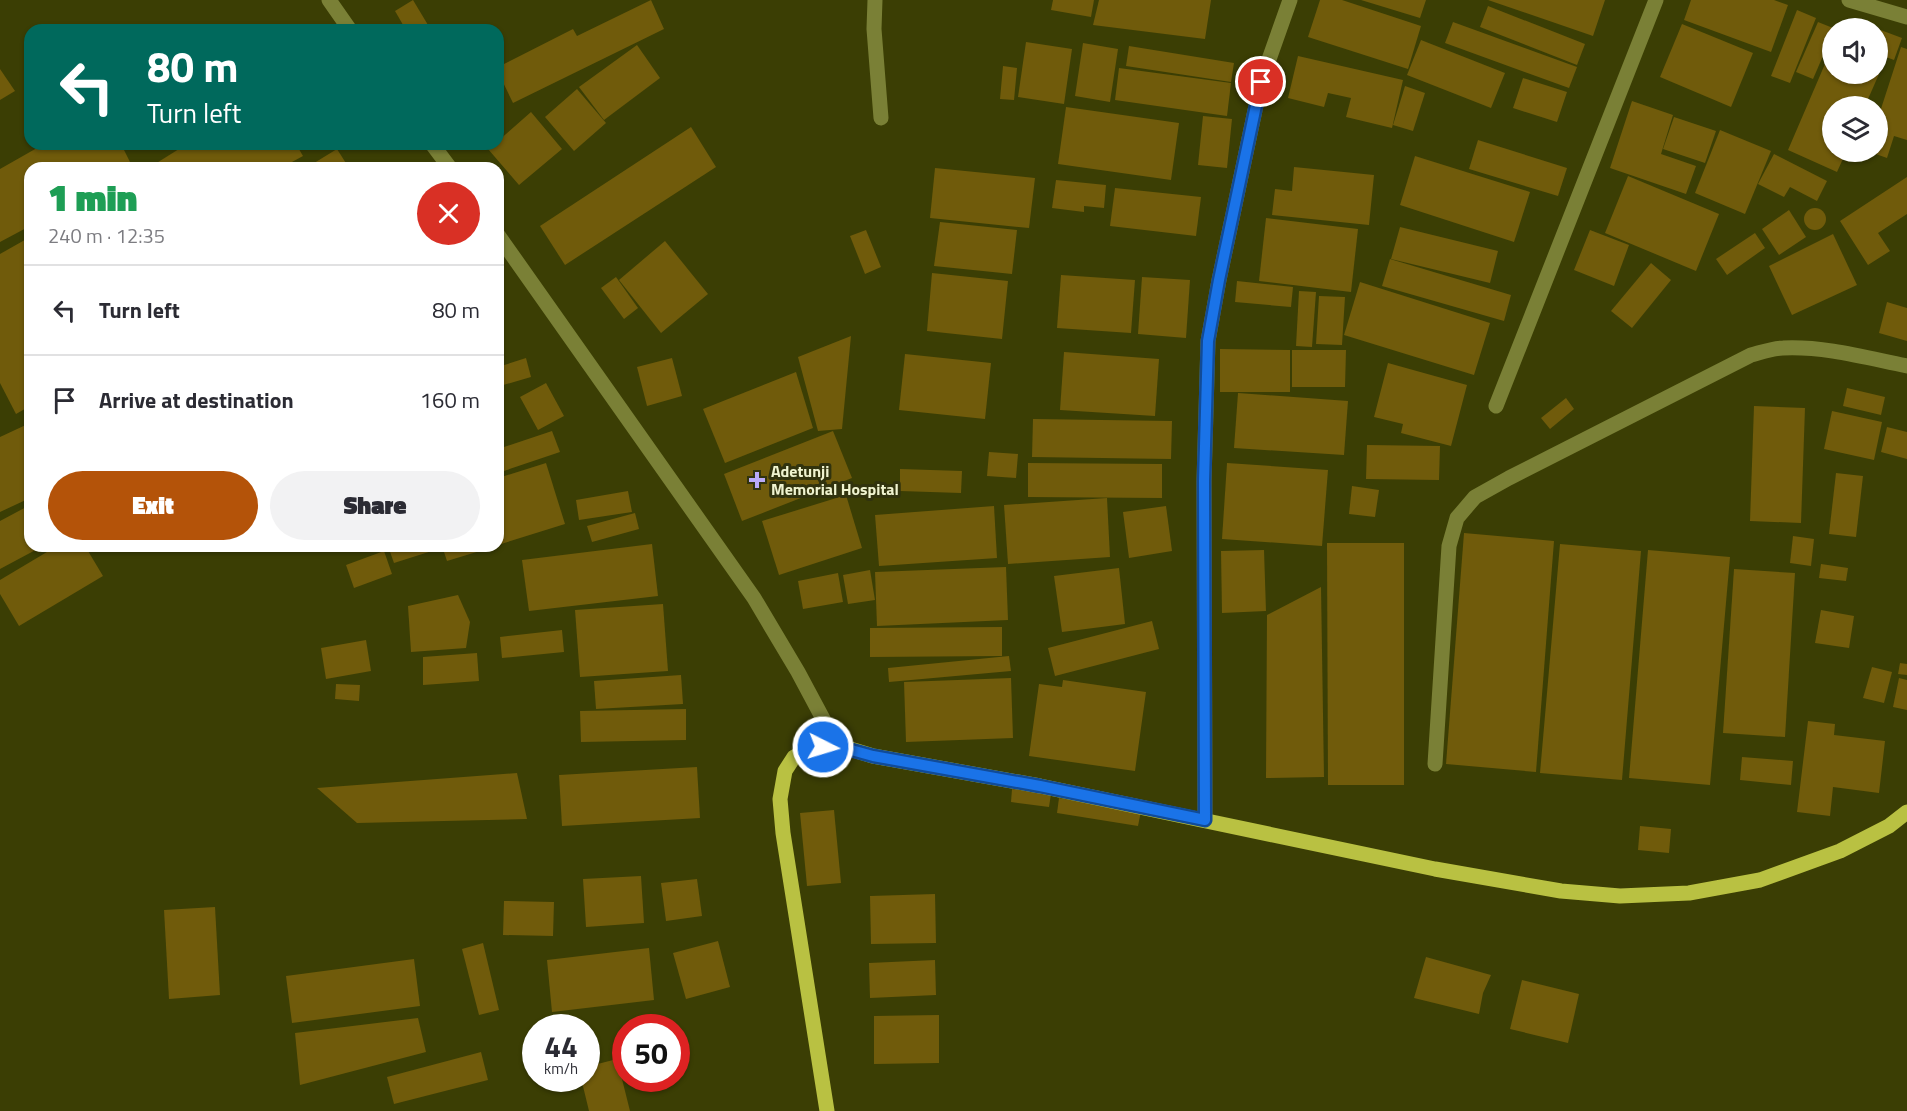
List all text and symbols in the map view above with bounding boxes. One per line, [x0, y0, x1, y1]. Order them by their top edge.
map controls [1822, 18, 1888, 162]
button: sound [1822, 18, 1888, 84]
text: 80 m [147, 34, 239, 98]
icon: left [48, 48, 126, 126]
pin [1235, 56, 1286, 107]
icon: arrive [1244, 65, 1277, 98]
text: Turn left [147, 92, 241, 133]
button: layers [1822, 96, 1888, 162]
text: 1 min [48, 170, 137, 225]
button: close [417, 182, 480, 245]
text: 240 m · 12:35 [48, 220, 165, 251]
text: Turn left [99, 293, 180, 327]
text: 80 m [432, 293, 480, 327]
icon: left [48, 294, 81, 327]
text: Arrive at destination [99, 383, 294, 417]
text: 160 m [420, 383, 480, 417]
icon: arrive [48, 384, 81, 417]
place label: Adetunji Memorial Hospital [771, 459, 899, 501]
button: Exit [48, 471, 258, 540]
button: Share [270, 471, 480, 540]
marker: Adetunji Memorial Hospital [748, 471, 766, 489]
position arrow [791, 715, 855, 779]
speed limit sign: 50 [612, 1014, 690, 1092]
text: 44 [544, 1023, 578, 1069]
text: km/h [544, 1057, 578, 1080]

